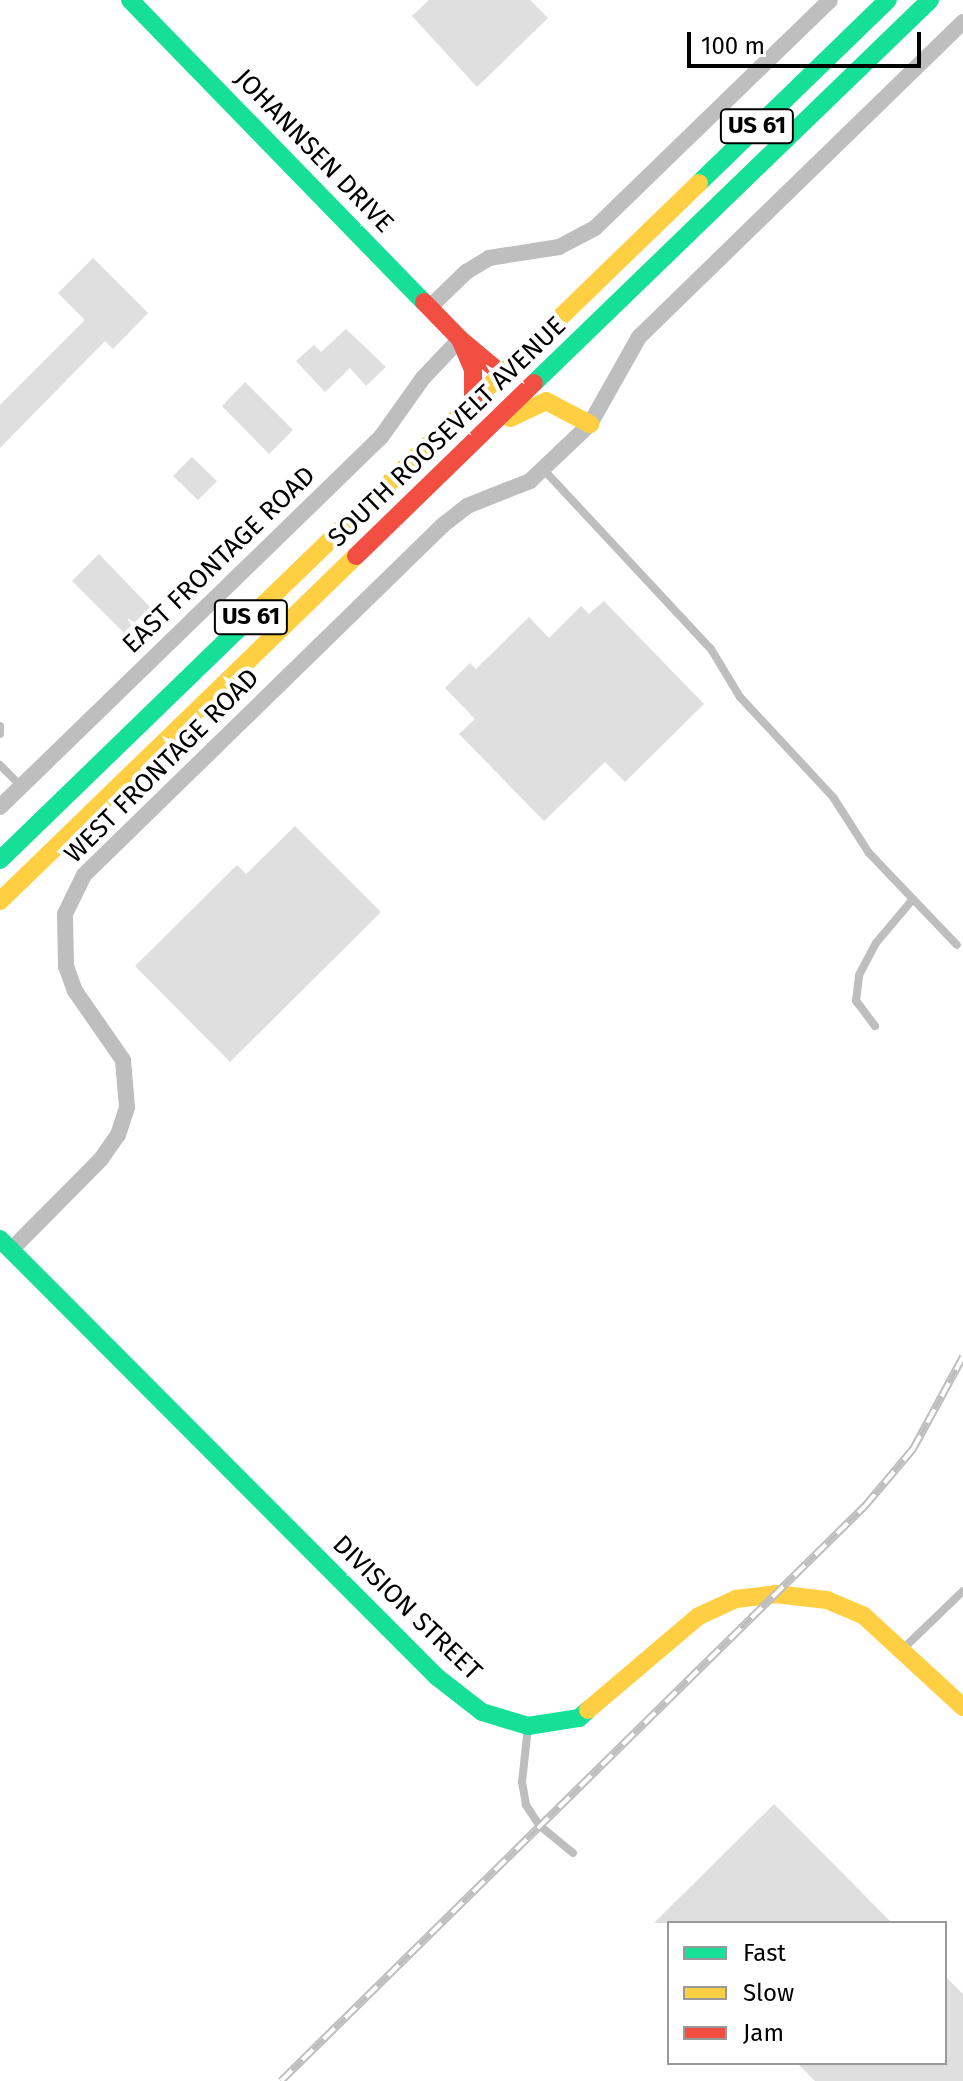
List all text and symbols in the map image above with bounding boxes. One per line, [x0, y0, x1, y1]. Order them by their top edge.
scale bar [691, 16, 925, 66]
text: 100 m [701, 32, 765, 60]
street label: JOHANNSEN DRIVE [228, 63, 400, 239]
road number: US 61 [719, 106, 795, 146]
street label: SOUTH ROOSEVELT AVENUE [322, 310, 572, 554]
street label: EAST FRONTAGE ROAD [116, 460, 322, 660]
road number: US 61 [213, 597, 289, 637]
street label: WEST FRONTAGE ROAD [58, 662, 266, 870]
street label: DIVISION STREET [326, 1529, 488, 1687]
legend [667, 1921, 947, 2065]
text: Fast [743, 1939, 786, 1967]
text: Slow [743, 1979, 794, 2007]
text: Jam [743, 2019, 784, 2047]

